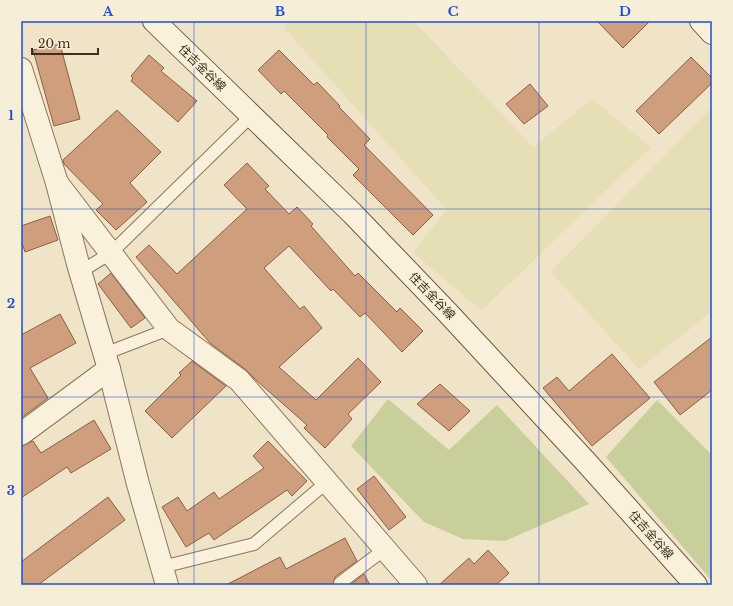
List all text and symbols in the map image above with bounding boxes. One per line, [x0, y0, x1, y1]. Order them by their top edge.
text: A [102, 3, 114, 20]
text: B [275, 3, 285, 20]
text: C [448, 3, 459, 20]
text: D [619, 3, 631, 20]
scale bar [32, 30, 98, 56]
text: 20 m [38, 36, 70, 51]
street label: 住吉金谷線 [176, 41, 229, 94]
text: 1 [8, 107, 14, 124]
street label: 住吉金谷線 [406, 269, 459, 322]
text: 2 [7, 295, 15, 312]
text: 3 [7, 482, 15, 499]
street label: 住吉金谷線 [626, 507, 677, 562]

